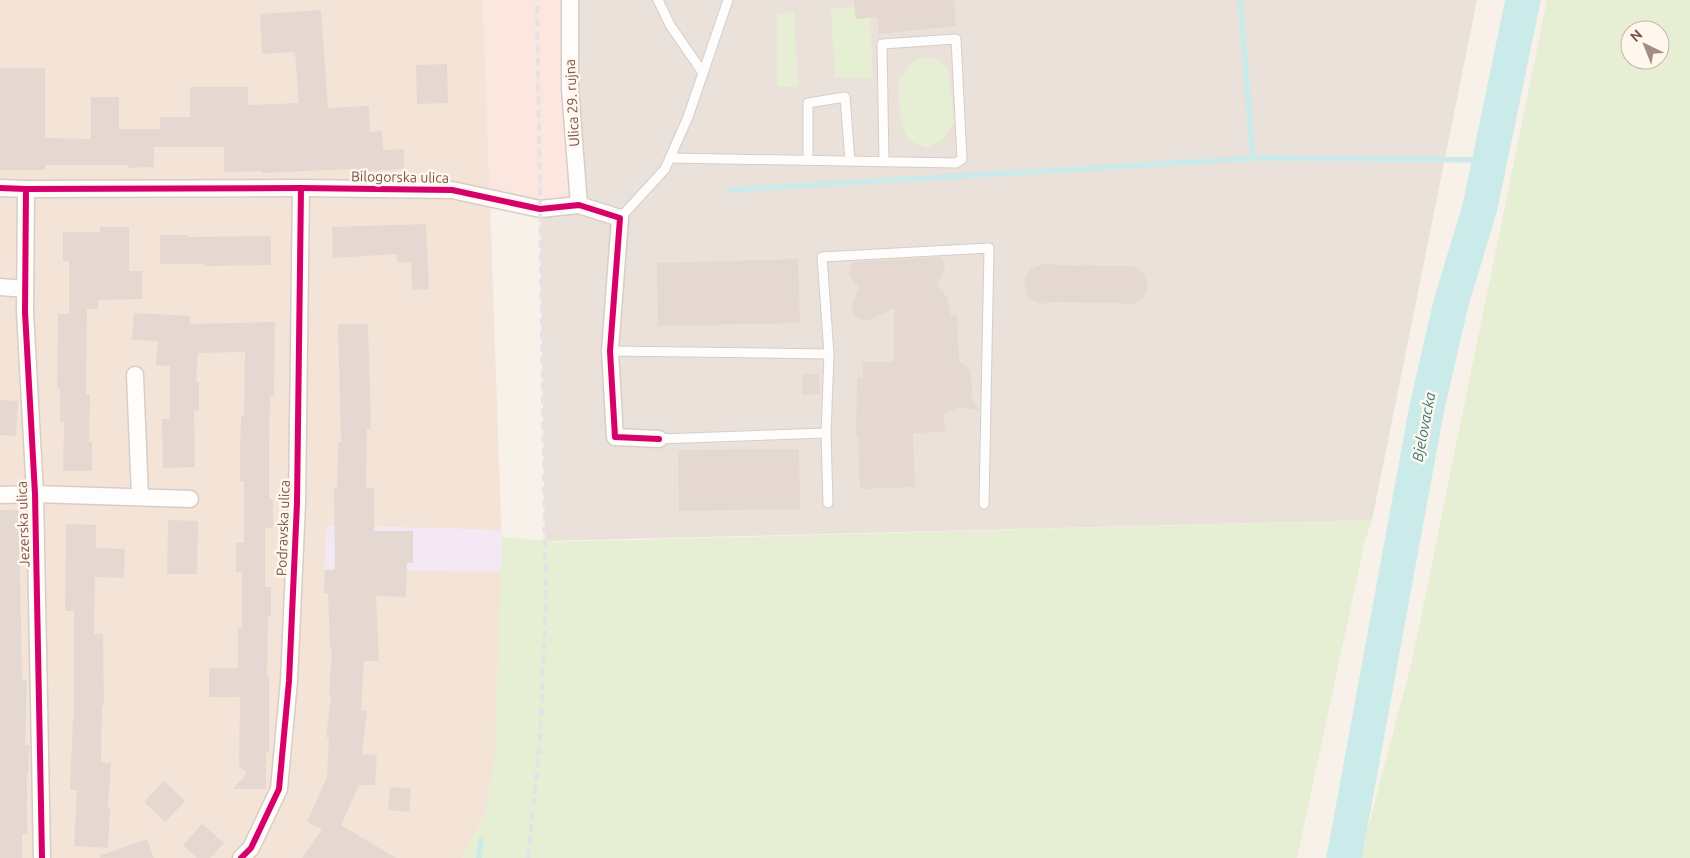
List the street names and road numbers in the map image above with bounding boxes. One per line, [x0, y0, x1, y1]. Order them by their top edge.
street label: Ulica 29. rujna [562, 59, 582, 147]
street label: Bilogorska ulica [351, 168, 449, 186]
street label: Podravska ulica [273, 480, 293, 576]
street label: Jezerska ulica [14, 481, 32, 567]

